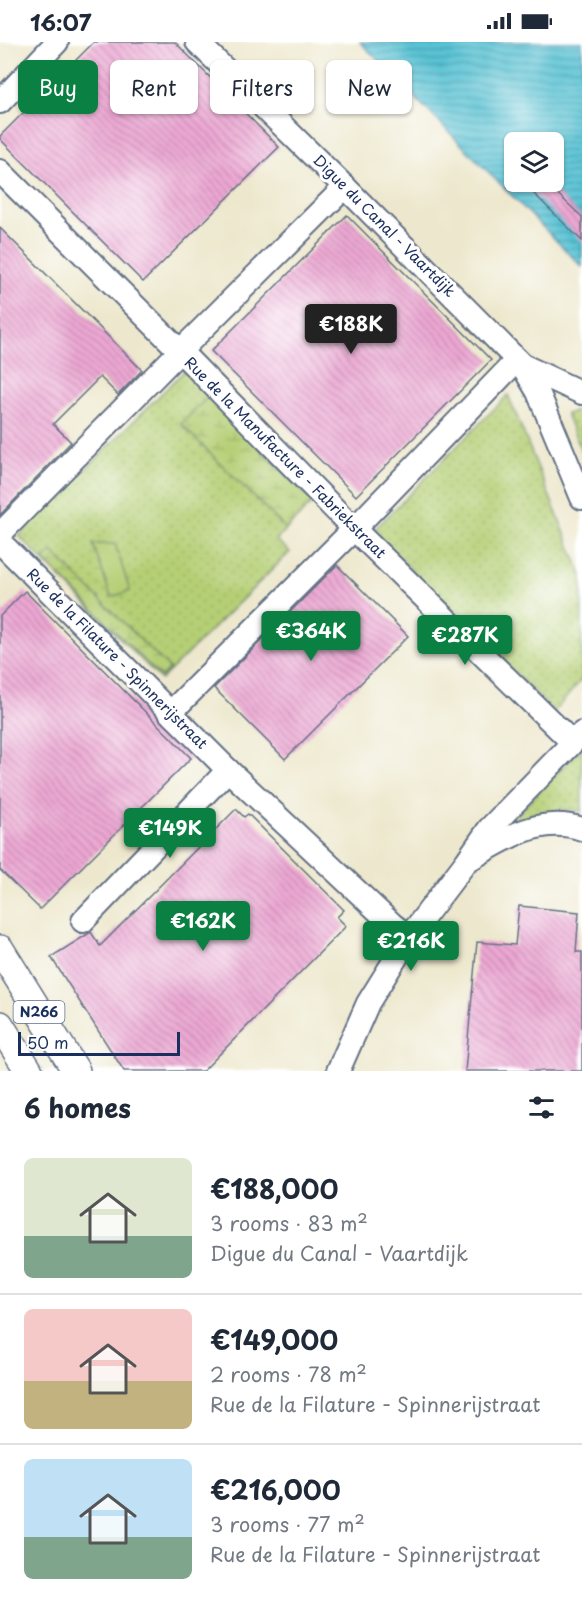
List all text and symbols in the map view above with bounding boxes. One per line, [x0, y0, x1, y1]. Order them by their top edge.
text: 16:07 [30, 5, 91, 38]
chip: Buy [18, 60, 98, 114]
chip: Rent [110, 60, 198, 114]
chip: Filters [210, 60, 314, 114]
chip: New [326, 60, 412, 114]
map controls [504, 132, 564, 192]
button: layers [504, 132, 564, 192]
street label: Digue du Canal - Vaartdijk [308, 148, 462, 302]
pin: €188K [309, 304, 393, 355]
text: €188K [319, 308, 383, 338]
street label: Rue de la Manufacture - Fabriekstraat [180, 351, 392, 563]
street label: Rue de la Filature - Spinnerijstraat [22, 562, 214, 754]
pin: €364K [269, 611, 353, 662]
text: €364K [275, 615, 347, 645]
pin: €287K [423, 615, 507, 666]
text: €287K [431, 619, 499, 649]
pin: €149K [128, 808, 212, 859]
text: €149K [138, 812, 202, 842]
pin: €162K [161, 901, 245, 952]
text: €162K [170, 905, 236, 935]
pin: €216K [369, 921, 453, 972]
text: €216K [377, 925, 445, 955]
road number: N266 [14, 1001, 64, 1023]
scale bar [18, 1029, 180, 1056]
text: 50 m [27, 1030, 68, 1054]
text: 6 homes [24, 1088, 131, 1127]
icon: filters [525, 1091, 558, 1124]
text: €188,000 [210, 1169, 339, 1208]
icon: home [72, 1182, 144, 1254]
text: 3 rooms · 83 m² [210, 1208, 368, 1238]
text: Digue du Canal - Vaartdijk [210, 1238, 468, 1268]
text: €149,000 [210, 1320, 338, 1359]
icon: home [72, 1333, 144, 1405]
text: 2 rooms · 78 m² [210, 1359, 367, 1389]
text: Rue de la Filature - Spinnerijstraat [210, 1389, 540, 1419]
text: €216,000 [210, 1470, 341, 1509]
icon: home [72, 1483, 144, 1555]
text: 3 rooms · 77 m² [210, 1509, 365, 1539]
text: Rue de la Filature - Spinnerijstraat [210, 1539, 540, 1569]

